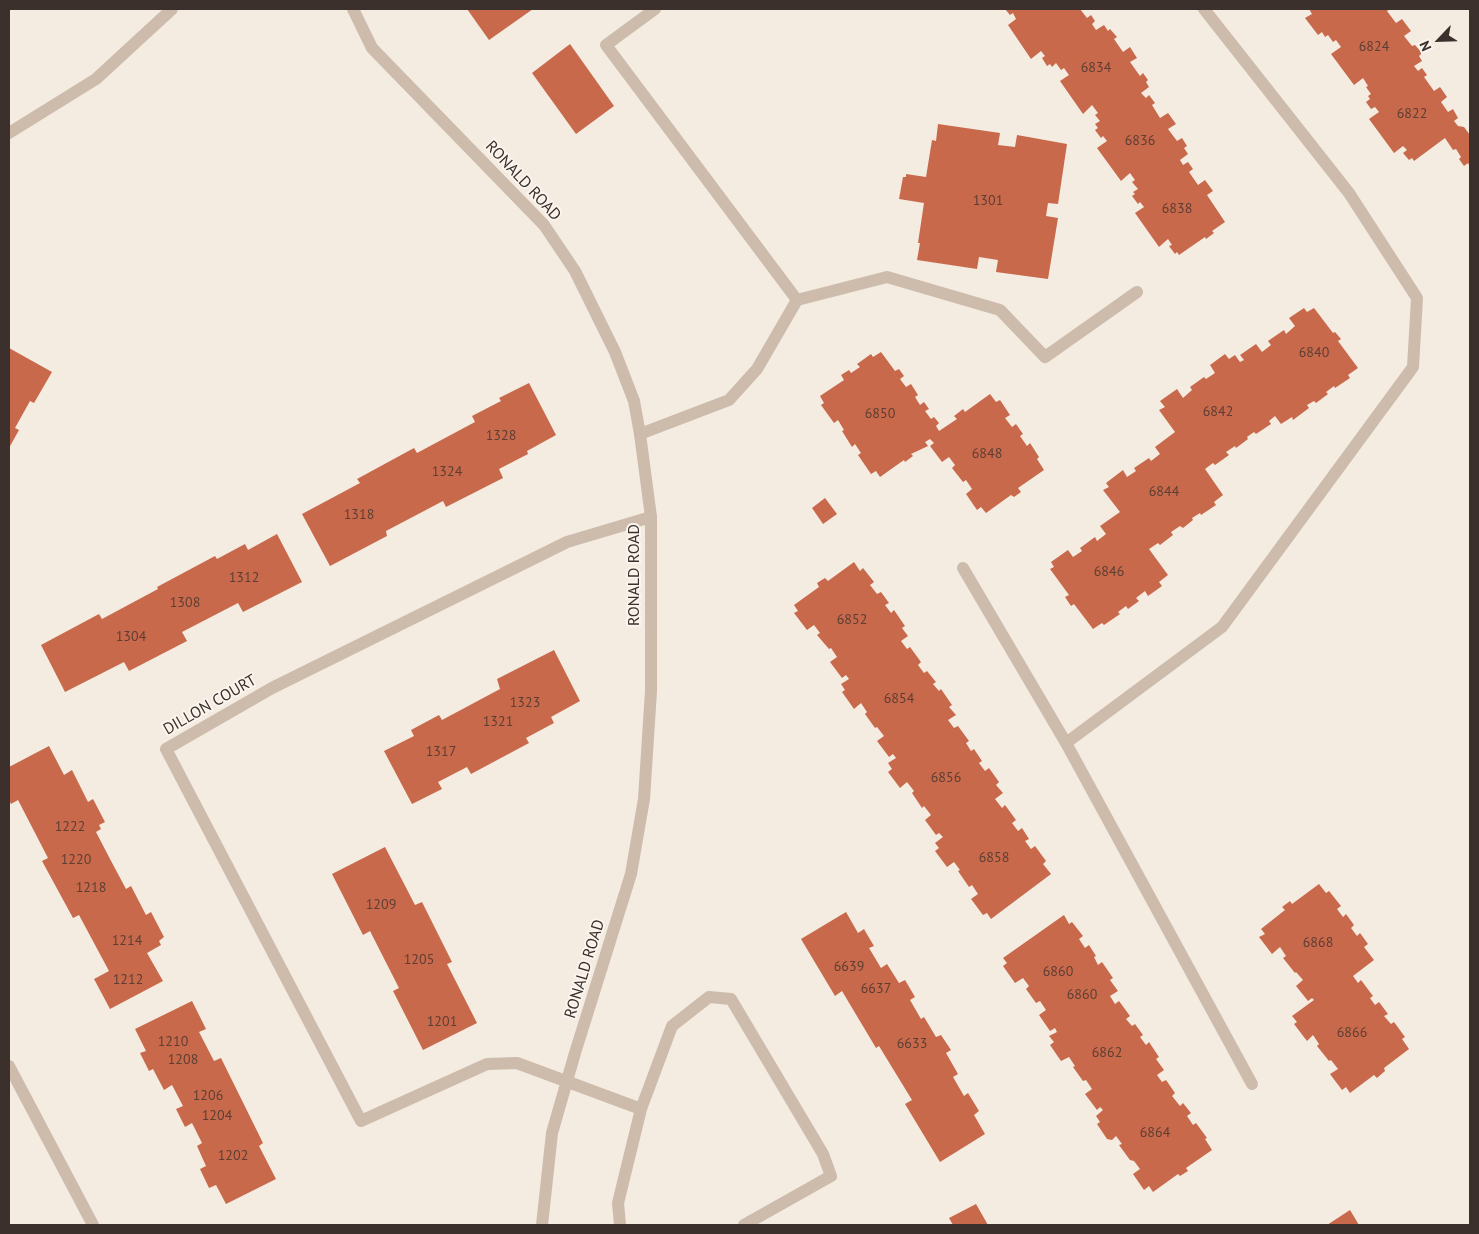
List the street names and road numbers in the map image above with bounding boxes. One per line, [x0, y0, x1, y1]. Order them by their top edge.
street label: RONALD ROAD [481, 137, 565, 225]
street label: RONALD ROAD [624, 524, 644, 626]
street label: DILLON COURT [160, 671, 260, 739]
street label: RONALD ROAD [561, 917, 609, 1021]

